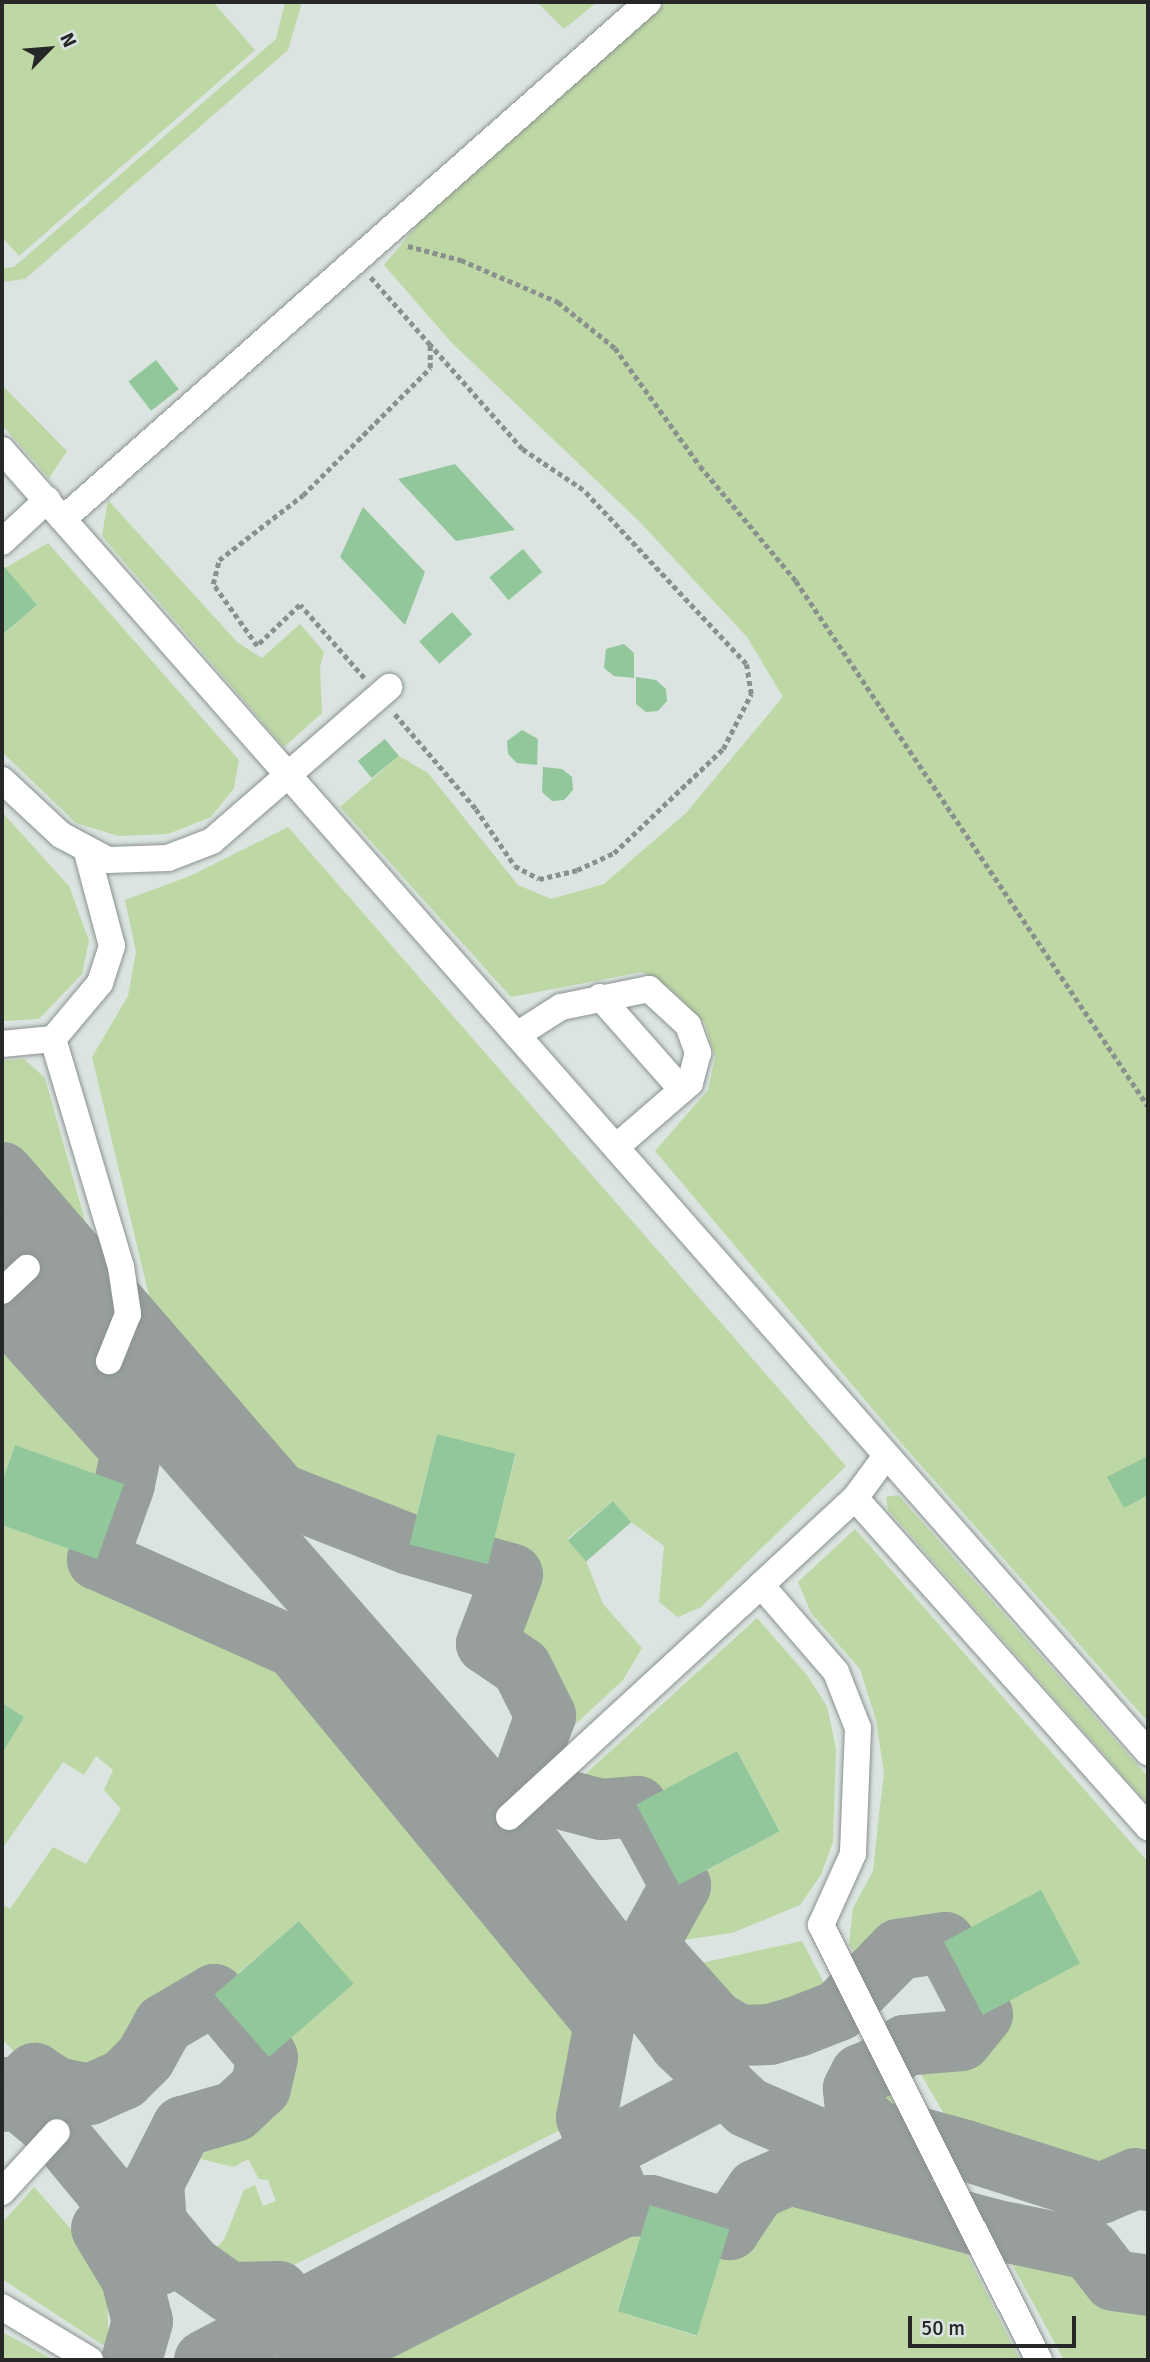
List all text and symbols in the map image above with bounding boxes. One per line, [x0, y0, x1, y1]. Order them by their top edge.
north arrow [14, 14, 84, 84]
text: N [54, 29, 82, 51]
scale bar [912, 2302, 1080, 2346]
text: 50 m [921, 2315, 965, 2341]

